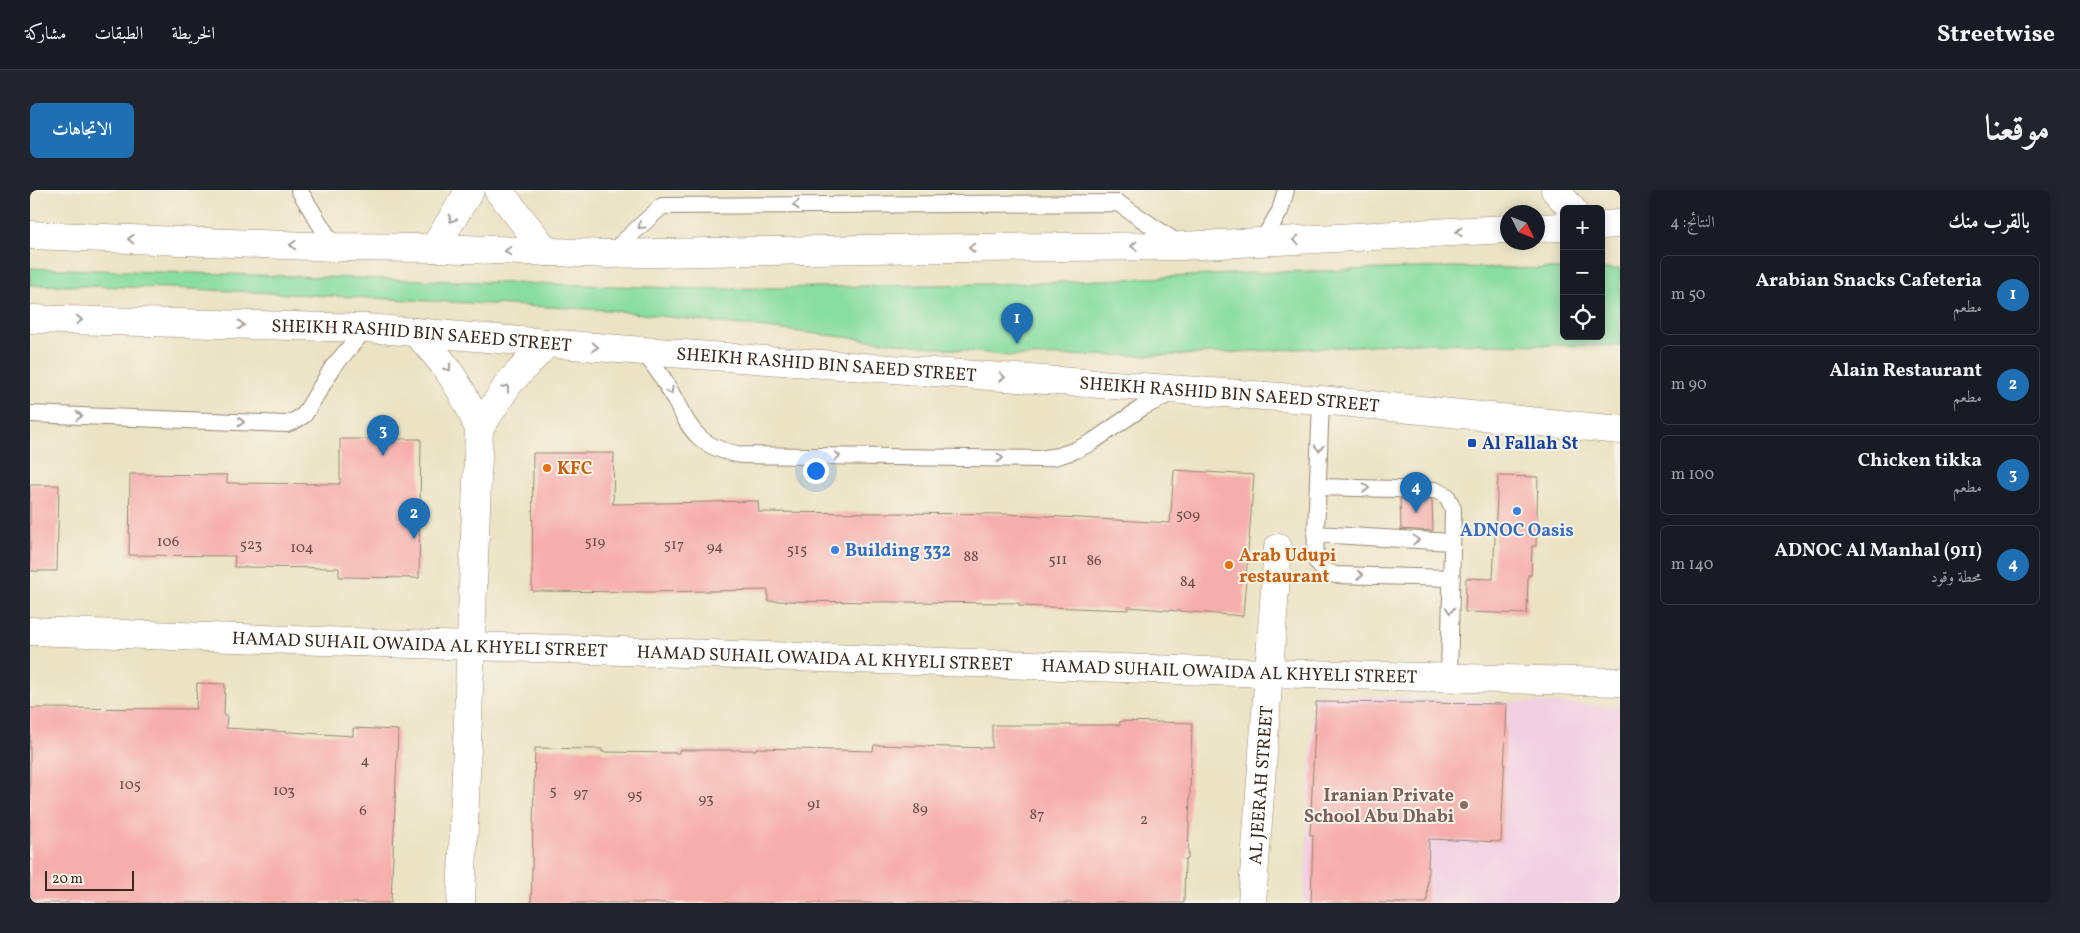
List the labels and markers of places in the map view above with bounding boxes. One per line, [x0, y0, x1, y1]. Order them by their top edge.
pin: 1 [1001, 303, 1033, 344]
pin: 3 [367, 415, 399, 456]
place label: Al Fallah St [1482, 432, 1578, 457]
marker: Al Fallah St [1466, 437, 1478, 449]
place label: KFC [557, 457, 592, 482]
marker: KFC [541, 462, 553, 474]
pin: 4 [1400, 472, 1432, 513]
pin: 2 [398, 498, 430, 539]
marker: ADNOC Oasis [1511, 505, 1523, 517]
place label: ADNOC Oasis [1460, 519, 1574, 544]
place label: Building 332 [845, 539, 951, 564]
marker: Building 332 [829, 544, 841, 556]
place label: Arab Udupi restaurant [1239, 544, 1336, 590]
marker: Arab Udupi restaurant [1223, 559, 1235, 571]
place label: Iranian Private School Abu Dhabi [1304, 784, 1454, 830]
marker: Iranian Private School Abu Dhabi [1458, 799, 1470, 811]

